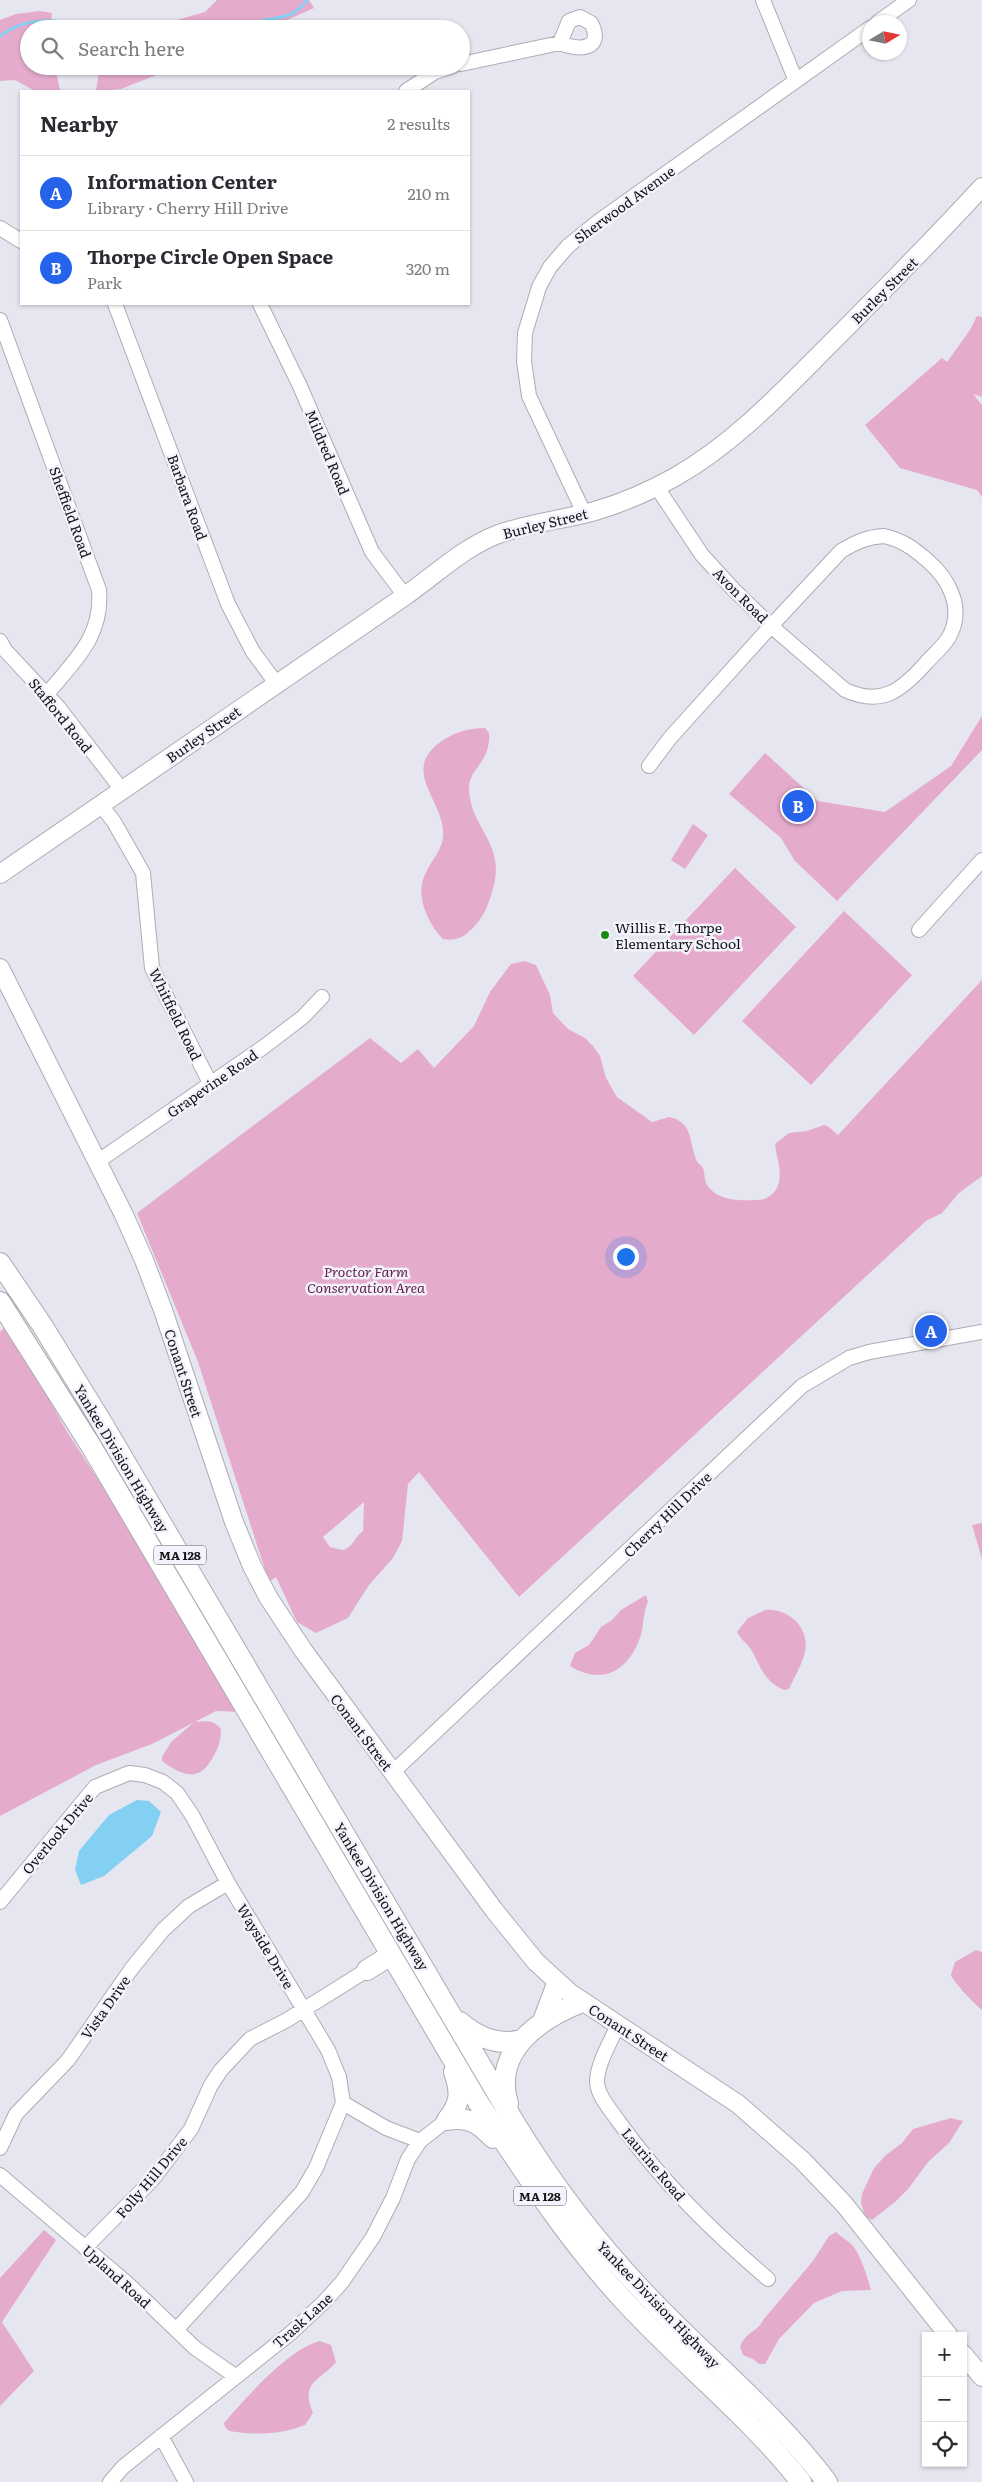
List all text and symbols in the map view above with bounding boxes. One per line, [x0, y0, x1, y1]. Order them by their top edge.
north arrow [862, 15, 907, 60]
search box [20, 20, 470, 75]
icon: search [38, 34, 66, 62]
text: Search here [78, 34, 185, 62]
text: Nearby [40, 107, 118, 138]
text: 2 results [387, 111, 450, 135]
street label: Sherwood Avenue [570, 161, 678, 247]
text: Information Center [87, 167, 277, 195]
text: A [50, 181, 62, 205]
text: 210 m [407, 181, 450, 205]
text: Library · Cherry Hill Drive [87, 195, 288, 219]
text: Thorpe Circle Open Space [87, 242, 333, 270]
street label: Burley Street [846, 252, 922, 328]
text: B [50, 256, 62, 280]
text: 320 m [406, 256, 450, 280]
text: Park [87, 270, 122, 294]
street label: Mildred Road [301, 406, 355, 498]
street label: Barbara Road [163, 451, 213, 543]
street label: Sheffield Road [45, 464, 97, 561]
street label: Burley Street [500, 503, 590, 543]
street label: Avon Road [709, 563, 773, 627]
street label: Stafford Road [25, 673, 98, 757]
street label: Burley Street [162, 701, 245, 767]
pin: B [782, 787, 814, 825]
place label: Willis E. Thorpe Elementary School [615, 917, 741, 953]
marker: Willis E. Thorpe Elementary School [599, 929, 611, 941]
street label: Whitfield Road [145, 964, 207, 1064]
street label: Grapevine Road [163, 1044, 262, 1122]
your location [613, 1244, 639, 1270]
park label: Proctor Farm Conservation Area [307, 1261, 425, 1297]
pin: A [915, 1312, 947, 1350]
street label: Conant Street [160, 1326, 208, 1420]
street label: Yankee Division Highway [70, 1380, 175, 1537]
street label: Cherry Hill Drive [619, 1467, 715, 1561]
road number: MA 128 [154, 1546, 206, 1564]
street label: Conant Street [326, 1689, 398, 1775]
street label: Overlook Drive [17, 1788, 97, 1878]
street label: Yankee Division Highway [330, 1818, 435, 1975]
street label: Wayside Drive [233, 1900, 299, 1992]
street label: Vista Drive [76, 1971, 134, 2043]
street label: Conant Street [585, 1999, 673, 2066]
street label: Laurine Road [618, 2123, 691, 2205]
street label: Folly Hill Drive [111, 2132, 191, 2222]
road number: MA 128 [514, 2186, 566, 2206]
street label: Yankee Division Highway [593, 2236, 726, 2373]
street label: Upland Road [78, 2240, 156, 2313]
street label: Trask Lane [268, 2288, 336, 2352]
map controls [922, 2332, 967, 2467]
button: + [922, 2332, 967, 2377]
button: − [922, 2377, 967, 2422]
button: locate [922, 2422, 967, 2467]

